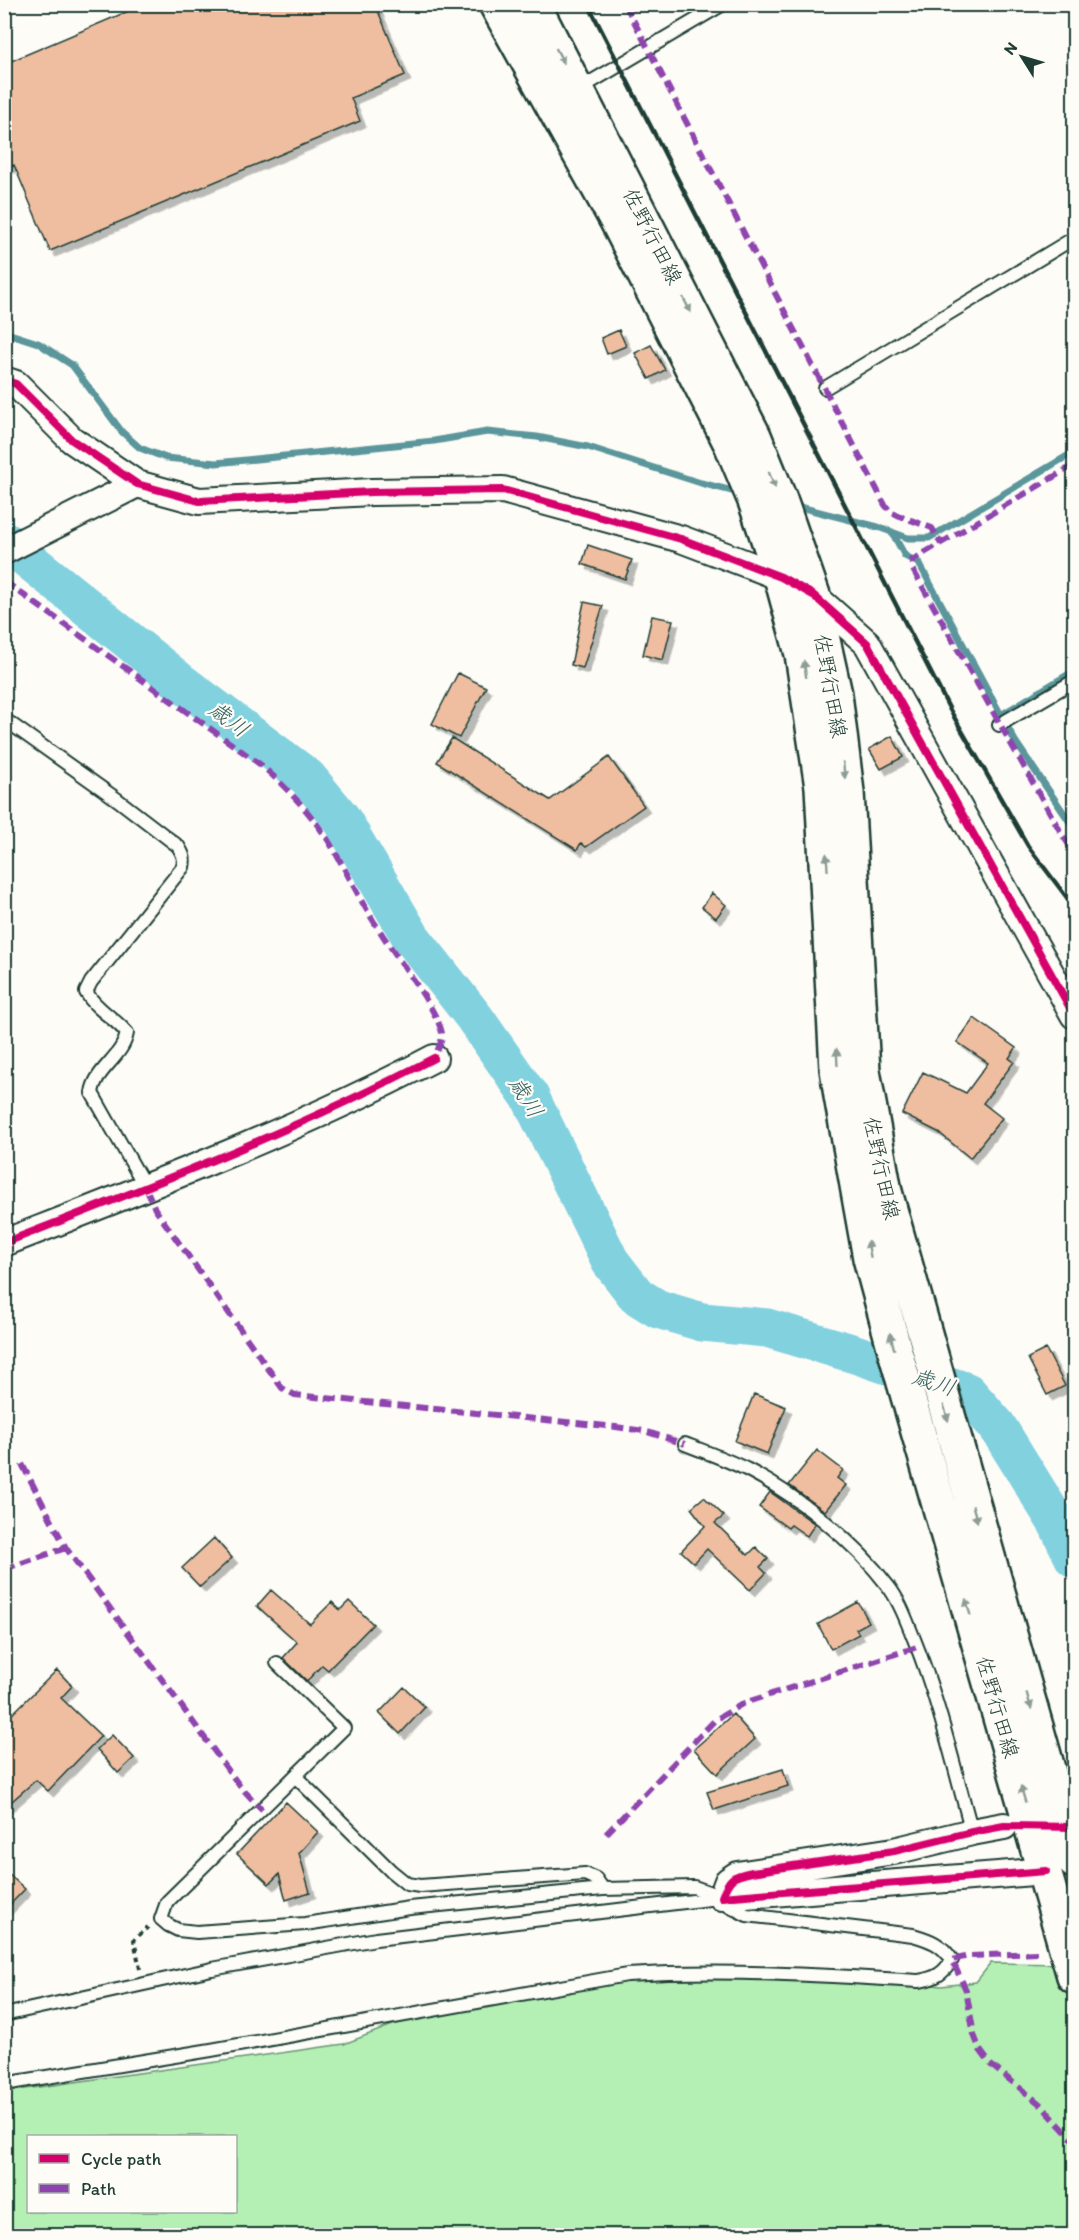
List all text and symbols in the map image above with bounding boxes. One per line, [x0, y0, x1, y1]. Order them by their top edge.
north arrow [992, 27, 1052, 87]
text: N [1000, 38, 1021, 58]
one-way arrow [555, 48, 565, 65]
street label: 佐野行田線 [618, 184, 688, 288]
one-way arrow [683, 296, 692, 313]
one-way arrow [768, 471, 777, 489]
street label: 佐野行田線 [810, 632, 852, 740]
one-way arrow [800, 659, 809, 678]
water label: 歳川 [203, 695, 255, 743]
one-way arrow [839, 761, 849, 780]
one-way arrow [822, 853, 832, 872]
one-way arrow [832, 1048, 841, 1067]
water label: 歳川 [503, 1071, 549, 1123]
street label: 佐野行田線 [859, 1114, 905, 1222]
one-way arrow [864, 1240, 873, 1259]
one-way arrow [887, 1332, 897, 1351]
water label: 歳川 [909, 1362, 959, 1402]
one-way arrow [942, 1404, 951, 1422]
one-way arrow [971, 1505, 980, 1523]
one-way arrow [963, 1598, 972, 1616]
street label: 佐野行田線 [972, 1653, 1024, 1761]
one-way arrow [1025, 1693, 1034, 1711]
one-way arrow [1018, 1785, 1027, 1803]
legend [27, 2135, 237, 2213]
text: Cycle path [81, 2148, 162, 2170]
text: Path [81, 2178, 116, 2200]

